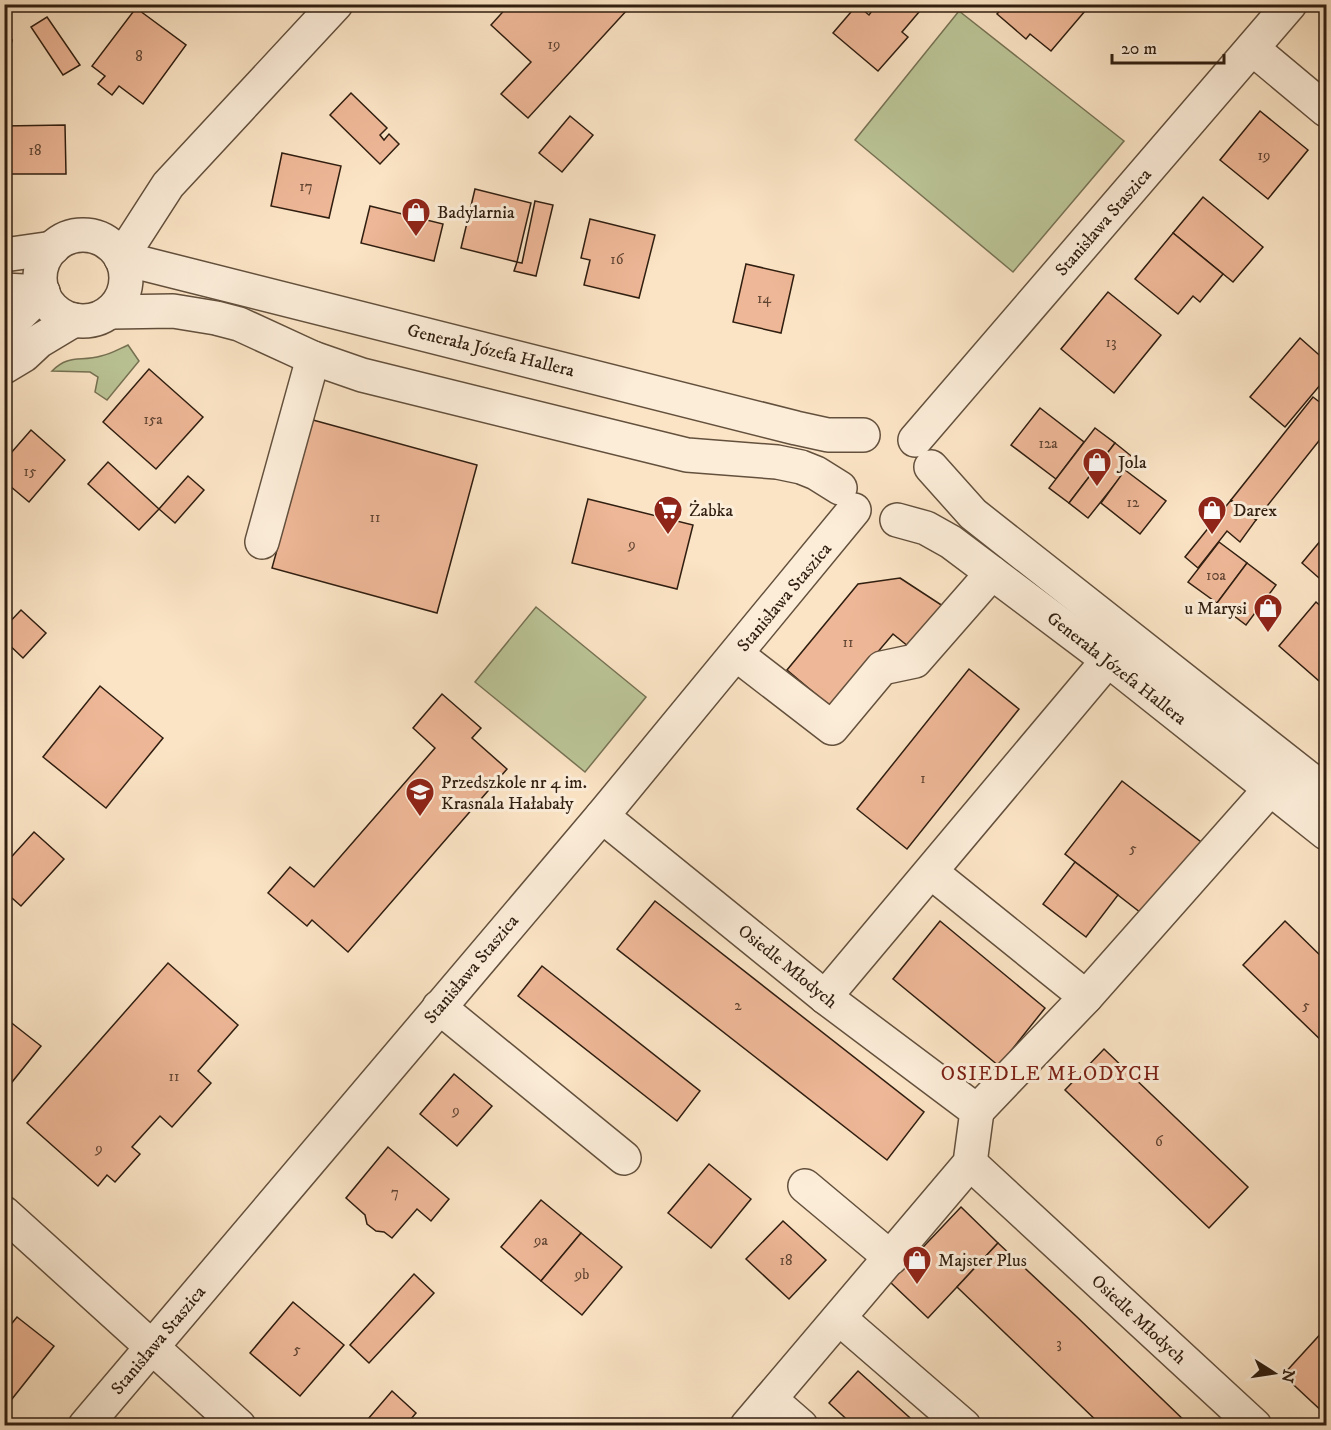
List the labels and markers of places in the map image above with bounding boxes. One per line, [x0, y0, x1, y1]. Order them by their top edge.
shop icon: Badylarnia [400, 196, 432, 238]
place label: Badylarnia [437, 202, 515, 224]
shop icon: Jola [1081, 446, 1113, 488]
place label: Jola [1116, 452, 1147, 474]
supermarket icon: Żabka [652, 494, 684, 536]
shop icon: Darex [1196, 494, 1228, 536]
place label: Żabka [689, 500, 733, 522]
place label: Darex [1233, 500, 1277, 522]
shop icon: u Marysi [1252, 592, 1284, 634]
place label: u Marysi [1184, 598, 1247, 620]
place label: Przedszkole nr 4 im. Krasnala Hałabały [441, 772, 587, 815]
school or university icon: Przedszkole nr 4 im. Krasnala Hałabały [404, 776, 436, 818]
shop icon: Majster Plus [901, 1244, 933, 1286]
place label: Majster Plus [938, 1250, 1027, 1272]

